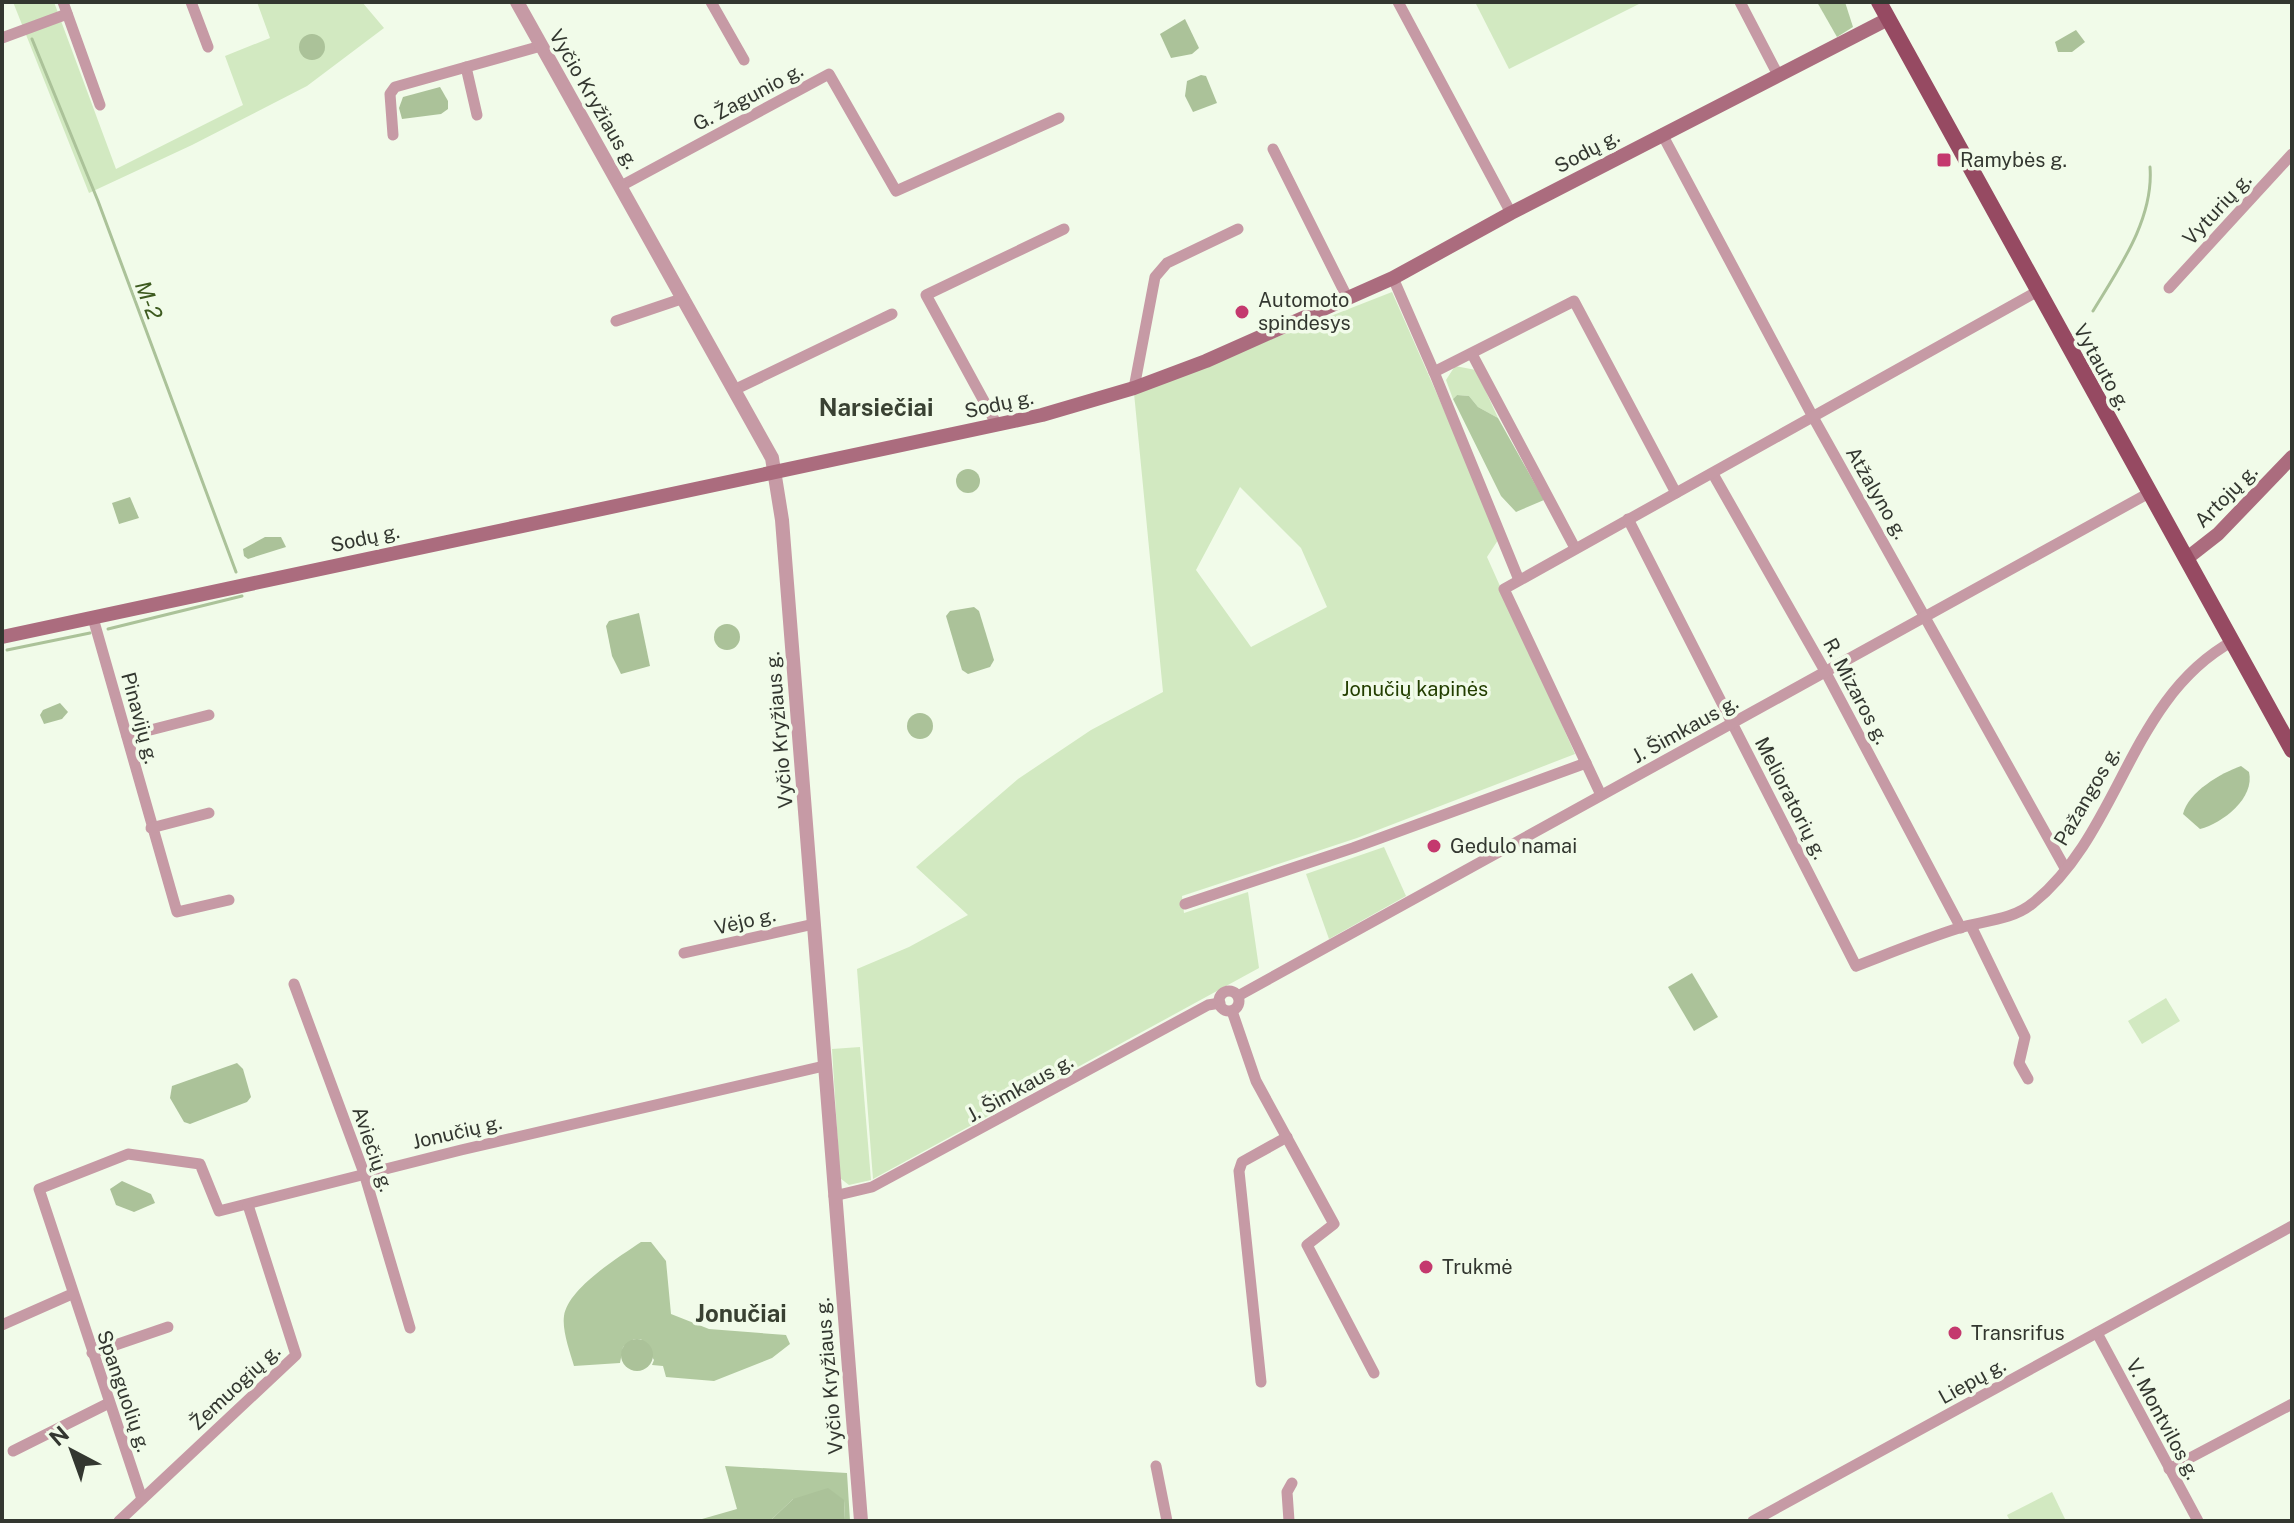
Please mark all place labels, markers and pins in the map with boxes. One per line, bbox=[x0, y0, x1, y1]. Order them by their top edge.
place label: Ramybės g. bbox=[1960, 148, 2067, 172]
marker: Ramybės g. bbox=[1935, 151, 1953, 169]
place label: Automoto spindesys bbox=[1258, 288, 1351, 335]
marker: Automoto spindesys bbox=[1233, 303, 1251, 321]
place label: Gedulo namai bbox=[1450, 834, 1577, 858]
marker: Gedulo namai bbox=[1425, 837, 1443, 855]
place label: Trukmė bbox=[1442, 1255, 1513, 1279]
marker: Trukmė bbox=[1417, 1258, 1435, 1276]
place label: Transrifus bbox=[1971, 1321, 2065, 1345]
marker: Transrifus bbox=[1946, 1324, 1964, 1342]

